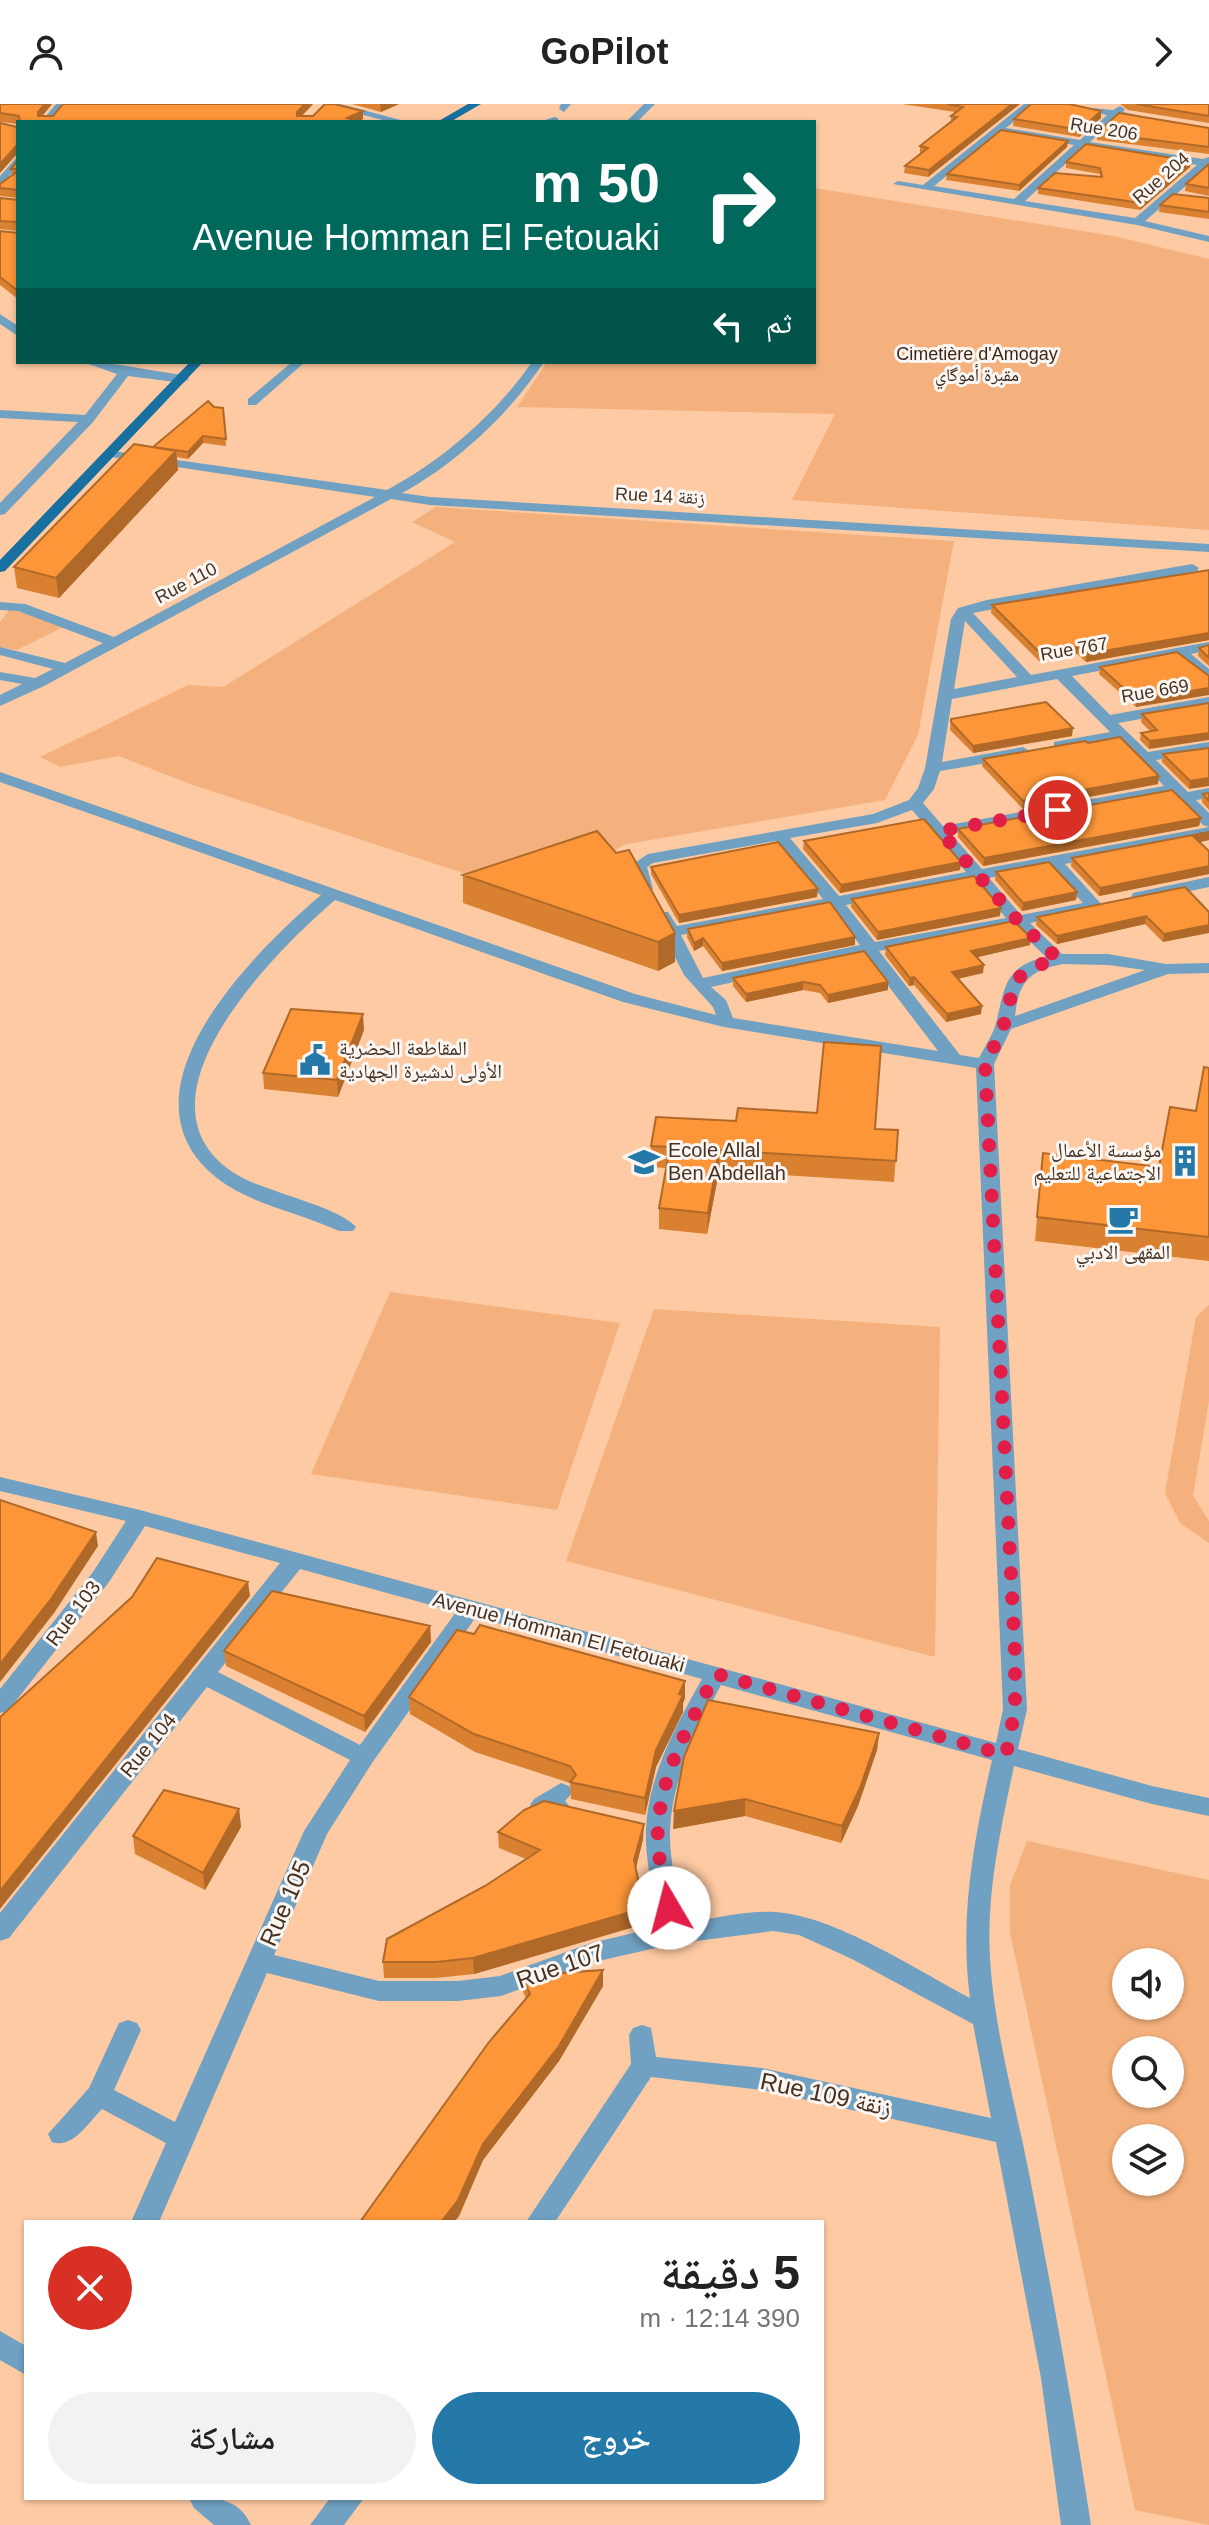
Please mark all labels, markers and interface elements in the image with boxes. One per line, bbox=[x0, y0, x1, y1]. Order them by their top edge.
icon: person bbox=[24, 30, 68, 74]
icon: forward bbox=[1141, 30, 1185, 74]
text: GoPilot bbox=[541, 31, 669, 72]
street label: Rue 206 bbox=[1069, 114, 1139, 144]
street label: Rue 204 bbox=[1129, 148, 1193, 208]
text: 50 m bbox=[532, 151, 660, 214]
icon: right bbox=[688, 152, 792, 256]
text: Avenue Homman El Fetouaki bbox=[192, 217, 660, 258]
icon: left bbox=[706, 304, 750, 348]
text: ثم bbox=[766, 306, 792, 339]
park label: Cimetière d'Amogay مقبرة أموگاي bbox=[896, 344, 1058, 390]
street label: Rue 14 زنقة bbox=[615, 484, 706, 508]
street label: Rue 110 bbox=[152, 559, 220, 607]
street label: Rue 767 bbox=[1039, 633, 1109, 665]
street label: Rue 669 bbox=[1120, 675, 1190, 707]
pin bbox=[1024, 776, 1092, 844]
icon: arrive bbox=[1036, 788, 1080, 832]
place label: المقاطعة الحضرية الأولى لدشيرة الجهادية bbox=[339, 1037, 502, 1083]
public building icon: المقاطعة الحضرية الأولى لدشيرة الجهادية bbox=[298, 1043, 332, 1077]
place label: Ecole Allal Ben Abdellah bbox=[668, 1139, 786, 1184]
place label: مؤسسة الأعمال الاجتماعية للتعليم bbox=[1033, 1139, 1161, 1187]
building icon: مؤسسة الأعمال الاجتماعية للتعليم bbox=[1168, 1144, 1202, 1178]
school or university icon: Ecole Allal Ben Abdellah bbox=[627, 1145, 661, 1179]
cafe icon: المقهى الادبي bbox=[1106, 1202, 1140, 1236]
place label: المقهى الادبي bbox=[1076, 1241, 1170, 1268]
street label: Rue 103 bbox=[41, 1576, 105, 1650]
street label: Avenue Homman El Fetouaki bbox=[431, 1588, 687, 1676]
street label: Rue 104 bbox=[116, 1709, 180, 1781]
street label: Rue 105 bbox=[254, 1856, 316, 1950]
position arrow bbox=[627, 1866, 711, 1950]
street label: Rue 107 bbox=[513, 1938, 607, 1994]
map controls bbox=[1112, 1948, 1184, 2196]
button: sound bbox=[1112, 1948, 1184, 2020]
button: search bbox=[1112, 2036, 1184, 2108]
street label: Rue 109 زنقة bbox=[758, 2067, 894, 2121]
button: layers bbox=[1112, 2124, 1184, 2196]
button: close bbox=[48, 2246, 132, 2330]
text: 5 دقيقة bbox=[660, 2246, 800, 2299]
text: 390 m · 12:14 bbox=[640, 2303, 800, 2333]
button: مشاركة bbox=[48, 2392, 416, 2484]
button: خروج bbox=[432, 2392, 800, 2484]

